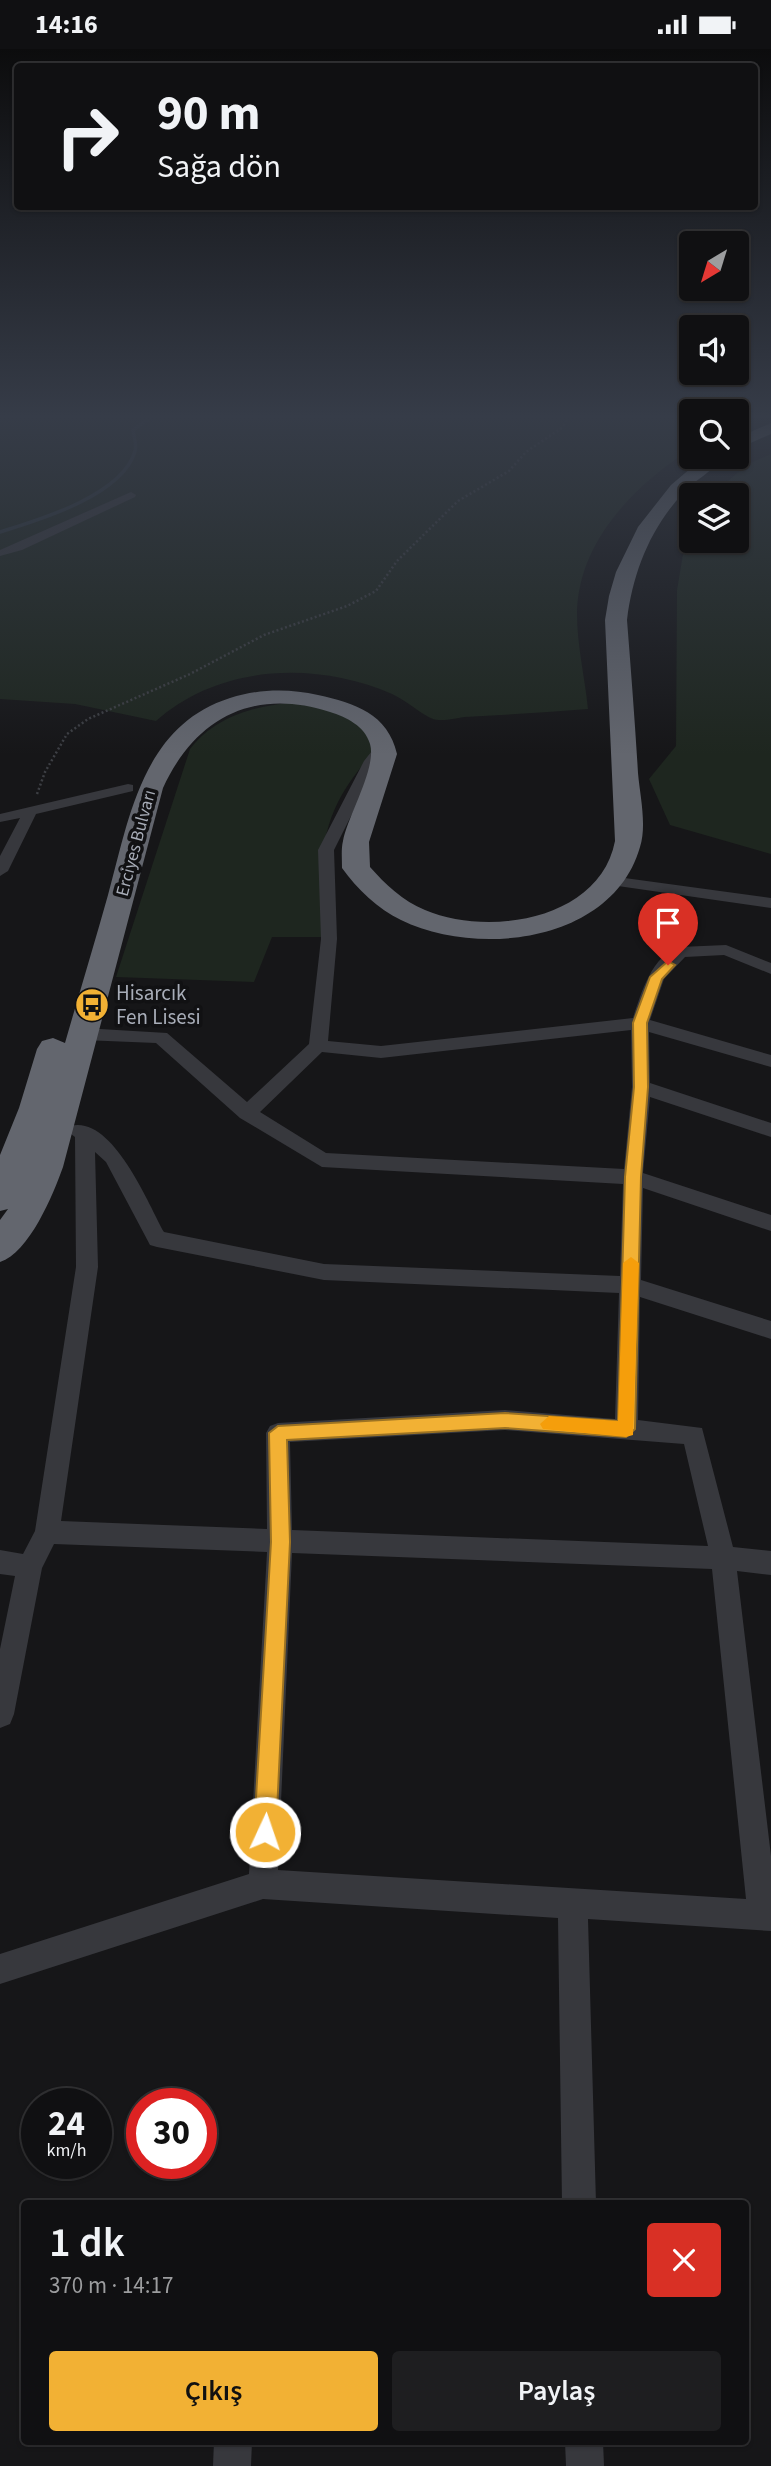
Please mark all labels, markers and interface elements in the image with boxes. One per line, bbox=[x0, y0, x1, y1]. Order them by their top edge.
text: 14:16 bbox=[35, 6, 98, 43]
text: 90 m bbox=[157, 79, 261, 149]
icon: right bbox=[42, 91, 133, 182]
text: Sağa dön bbox=[157, 144, 281, 190]
north arrow bbox=[679, 231, 749, 301]
map controls bbox=[679, 231, 749, 553]
button: sound bbox=[679, 315, 749, 385]
button: search bbox=[679, 399, 749, 469]
button: layers bbox=[679, 483, 749, 553]
street label: Erciyes Bulvarı bbox=[110, 787, 162, 899]
pin bbox=[638, 893, 698, 965]
icon: arrive bbox=[649, 904, 687, 942]
place label: Hisarcık Fen Lisesi bbox=[116, 978, 201, 1032]
bus stop icon: Hisarcık Fen Lisesi bbox=[73, 986, 111, 1024]
position arrow bbox=[228, 1795, 302, 1869]
speed limit sign: 30 bbox=[126, 2088, 217, 2179]
text: 24 bbox=[48, 2099, 85, 2149]
text: km/h bbox=[47, 2138, 86, 2163]
text: 1 dk bbox=[49, 2213, 125, 2273]
button: close bbox=[647, 2223, 721, 2297]
text: 370 m · 14:17 bbox=[49, 2269, 173, 2302]
button: Çıkış bbox=[49, 2351, 378, 2431]
button: Paylaş bbox=[392, 2351, 721, 2431]

